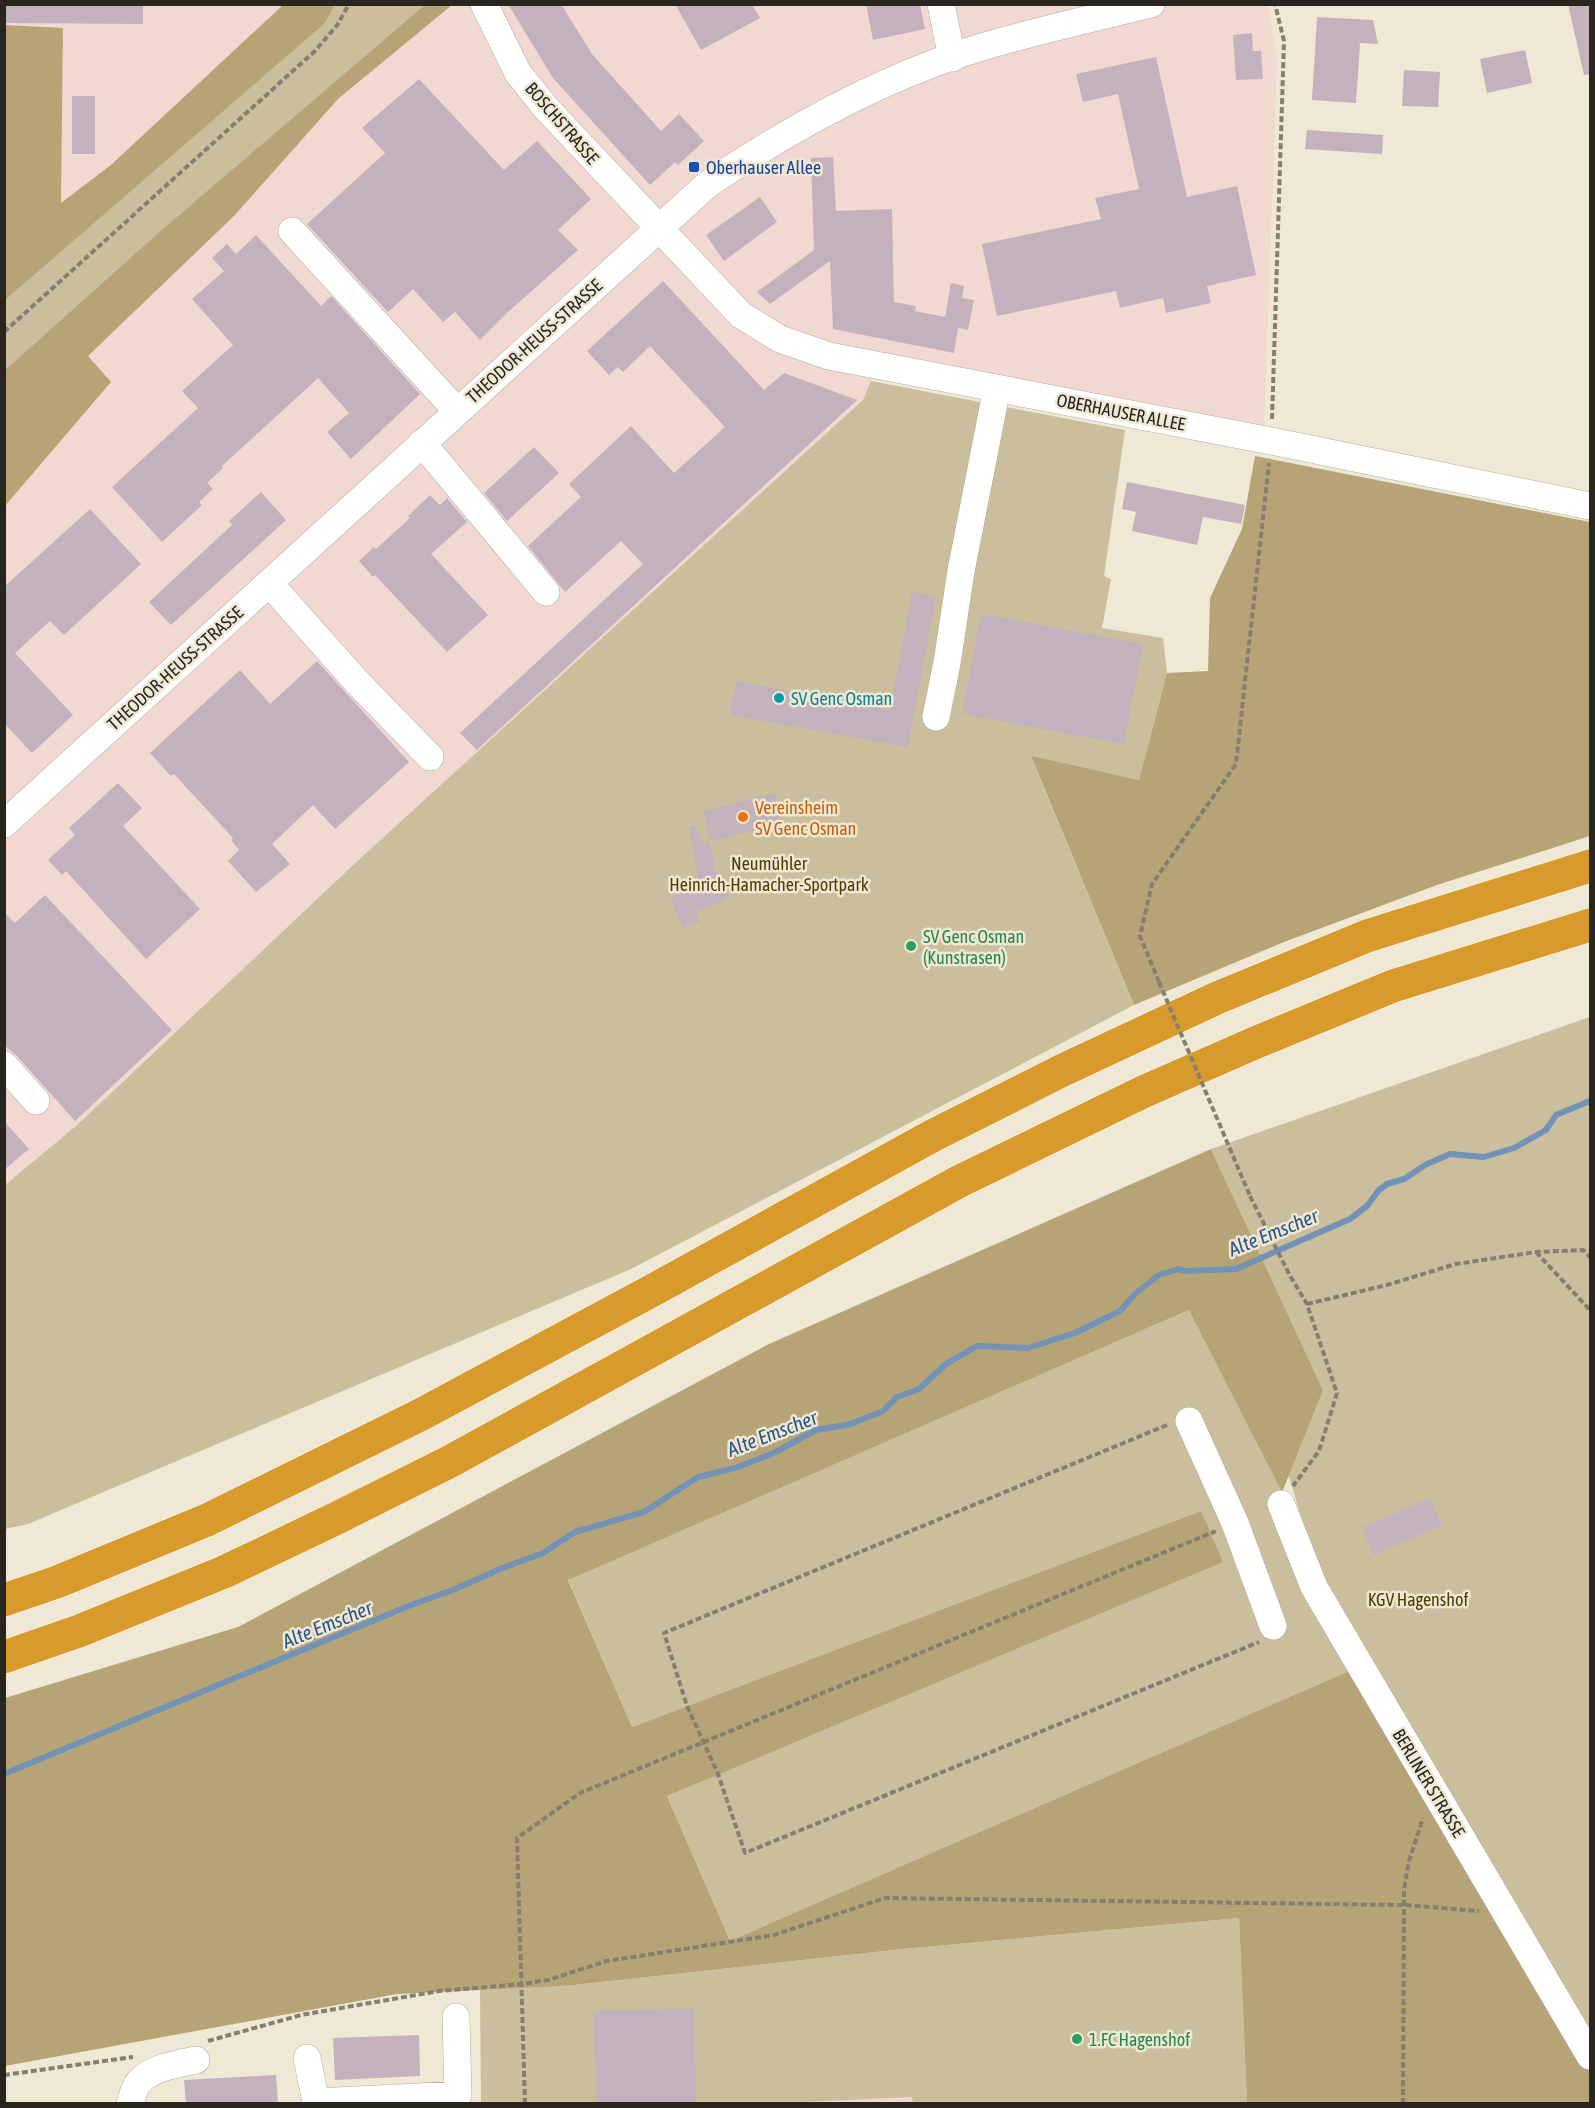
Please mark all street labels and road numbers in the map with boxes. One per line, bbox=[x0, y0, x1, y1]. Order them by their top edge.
street label: BOSCHSTRASSE bbox=[521, 78, 603, 168]
street label: THEODOR-HEUSS-STRASSE bbox=[462, 274, 606, 407]
street label: OBERHAUSER ALLEE bbox=[1055, 389, 1187, 435]
street label: THEODOR-HEUSS-STRASSE bbox=[103, 601, 247, 734]
street label: BERLINER STRASSE bbox=[1388, 1725, 1470, 1841]

